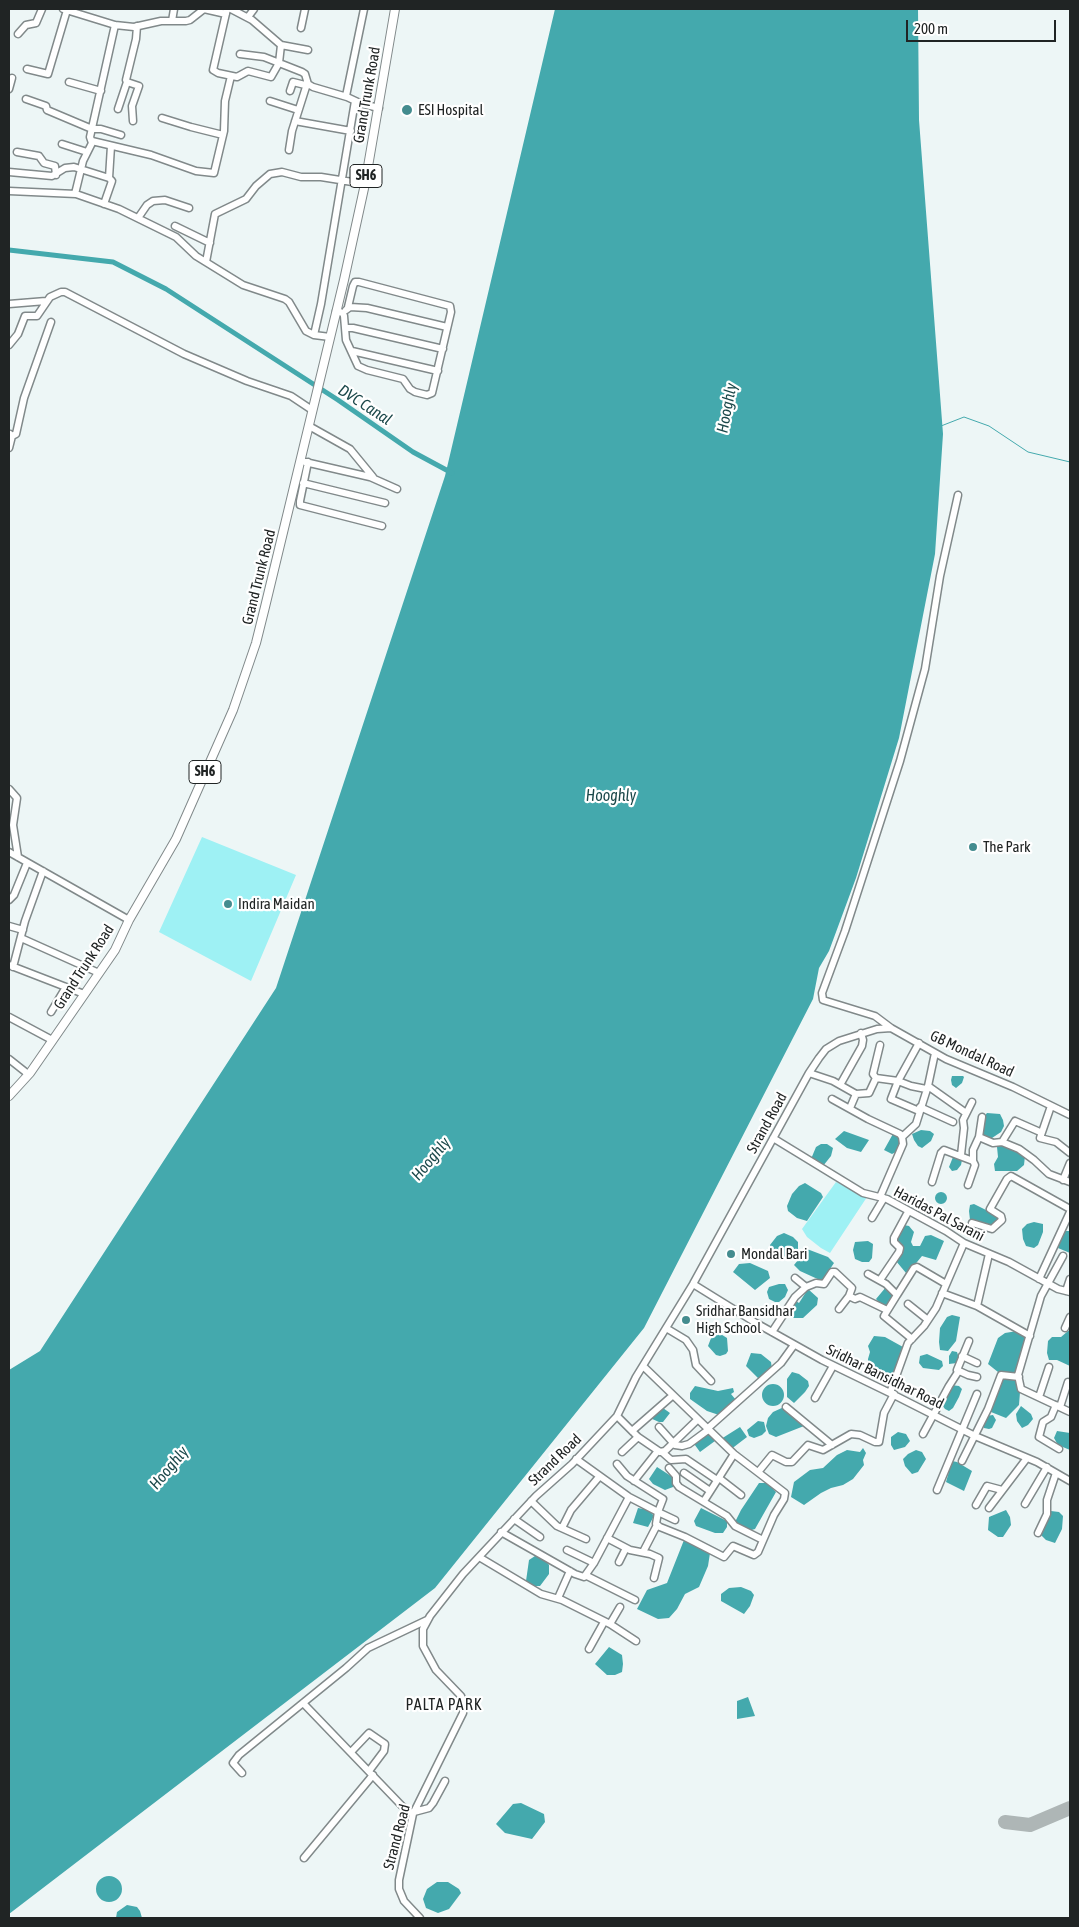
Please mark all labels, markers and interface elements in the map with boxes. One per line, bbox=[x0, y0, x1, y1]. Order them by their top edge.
scale bar bbox=[909, 10, 1059, 42]
text: 200 m bbox=[914, 20, 948, 37]
street label: Grand Trunk Road bbox=[350, 45, 384, 145]
place label: ESI Hospital bbox=[418, 101, 483, 119]
marker: ESI Hospital bbox=[400, 103, 414, 117]
road number: SH6 bbox=[350, 165, 382, 188]
water label: DVC Canal bbox=[335, 381, 395, 429]
water label: Hooghly bbox=[713, 381, 741, 435]
street label: Grand Trunk Road bbox=[238, 528, 280, 626]
road number: SH6 bbox=[189, 760, 221, 784]
water label: Hooghly bbox=[586, 786, 636, 806]
place label: The Park bbox=[983, 838, 1030, 856]
marker: The Park bbox=[967, 841, 979, 853]
place label: Indira Maidan bbox=[238, 895, 315, 913]
marker: Indira Maidan bbox=[222, 898, 234, 910]
street label: Grand Trunk Road bbox=[50, 921, 118, 1013]
street label: GB Mondal Road bbox=[927, 1027, 1017, 1081]
street label: Strand Road bbox=[743, 1089, 791, 1157]
water label: Hooghly bbox=[407, 1134, 455, 1184]
street label: Haridas Pal Sarani bbox=[891, 1183, 987, 1245]
place label: Mondal Bari bbox=[741, 1245, 807, 1263]
marker: Mondal Bari bbox=[725, 1248, 737, 1260]
place label: Sridhar Bansidhar High School bbox=[696, 1302, 794, 1337]
marker: Sridhar Bansidhar High School bbox=[680, 1314, 692, 1326]
street label: Sridhar Bansidhar Road bbox=[823, 1341, 947, 1413]
street label: Strand Road bbox=[525, 1430, 585, 1490]
water label: Hooghly bbox=[145, 1443, 193, 1493]
district label: PALTA PARK bbox=[404, 1695, 484, 1715]
street label: Strand Road bbox=[380, 1802, 414, 1872]

